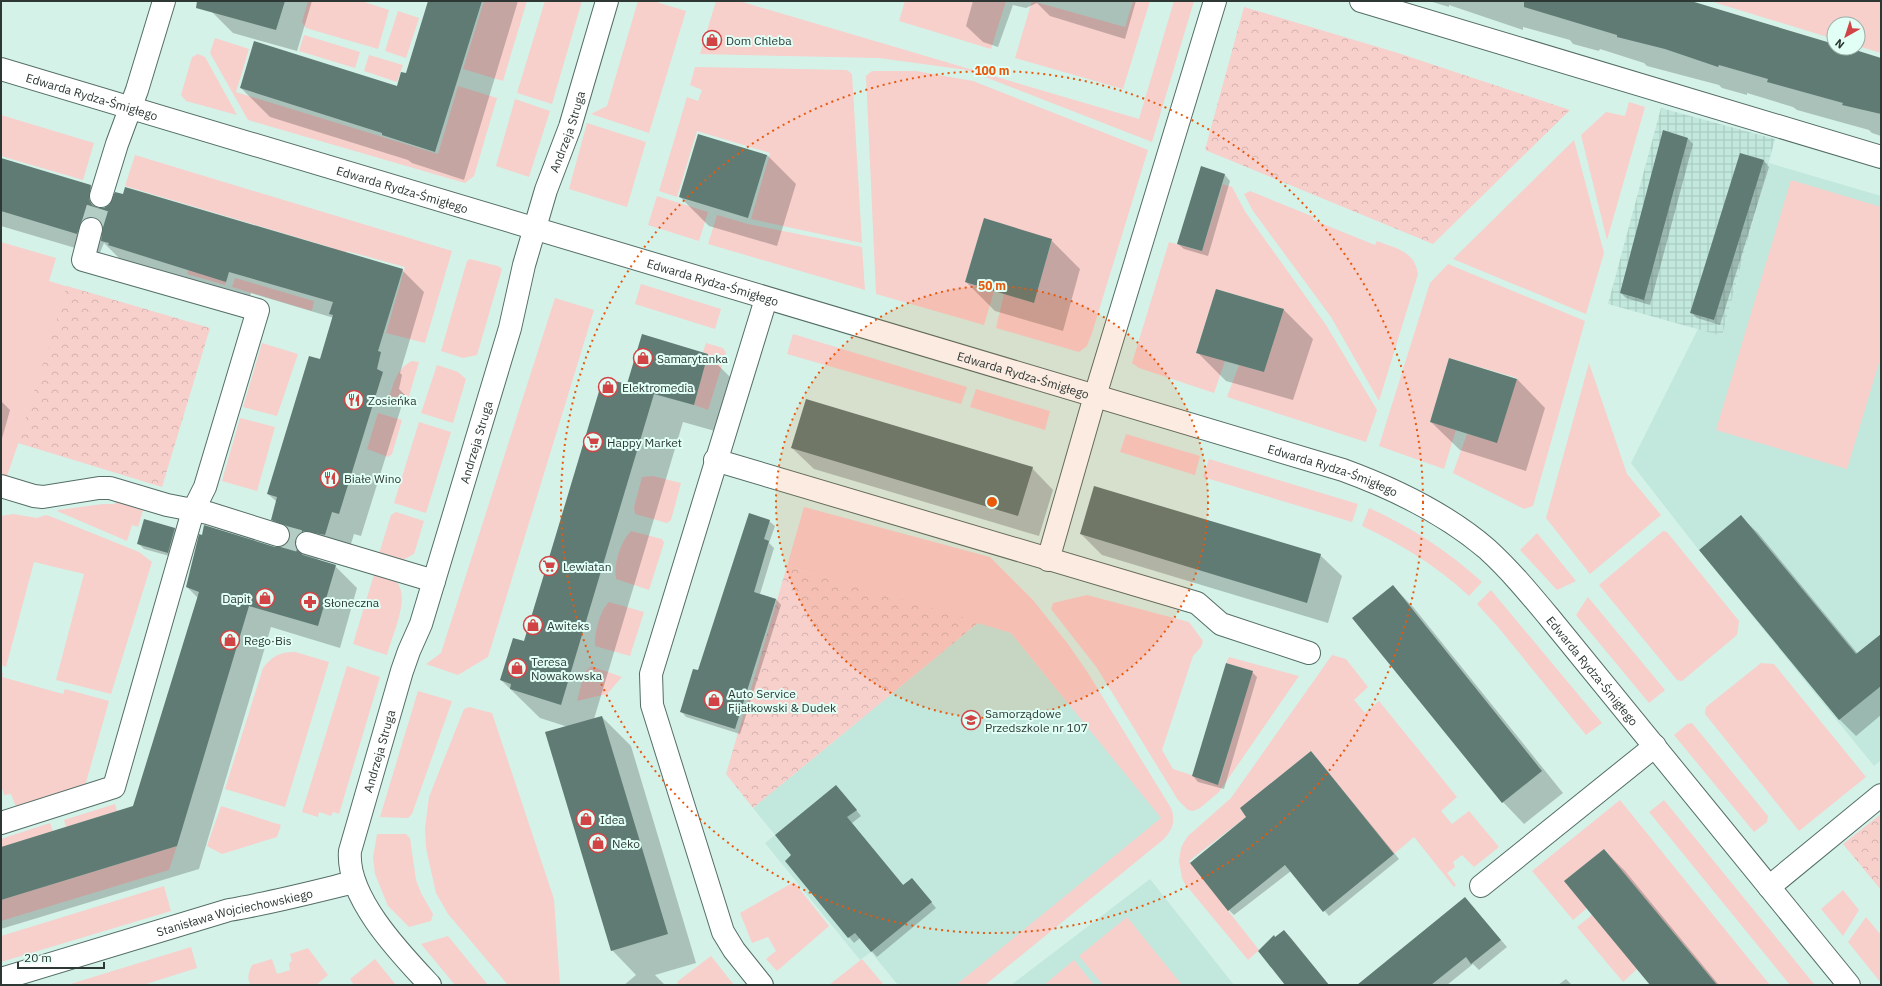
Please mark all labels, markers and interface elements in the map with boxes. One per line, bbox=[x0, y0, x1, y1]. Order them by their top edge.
north arrow bbox=[1826, 16, 1866, 56]
shop icon: Dom Chleba bbox=[701, 29, 723, 51]
place label: Dom Chleba bbox=[726, 33, 792, 48]
text: N bbox=[1832, 36, 1847, 52]
text: 100 m bbox=[974, 63, 1010, 78]
street label: Edwarda Rydza-Śmigłego bbox=[24, 69, 160, 123]
street label: Andrzeja Struga bbox=[546, 88, 588, 175]
street label: Edwarda Rydza-Śmigłego bbox=[335, 162, 470, 216]
street label: Edwarda Rydza-Śmigłego bbox=[645, 255, 781, 309]
text: 50 m bbox=[978, 278, 1006, 293]
shop icon: Samarytanka bbox=[632, 347, 654, 369]
street label: Edwarda Rydza-Śmigłego bbox=[956, 348, 1091, 401]
place label: Samarytanka bbox=[657, 351, 728, 366]
shop icon: Elektromedia bbox=[597, 376, 619, 398]
place label: Elektromedia bbox=[622, 380, 694, 395]
restaurant icon: Zosieńka bbox=[343, 389, 365, 411]
place label: Zosieńka bbox=[368, 393, 417, 408]
street label: Andrzeja Struga bbox=[456, 399, 495, 485]
supermarket icon: Happy Market bbox=[582, 431, 604, 453]
place label: Happy Market bbox=[607, 435, 682, 450]
street label: Edwarda Rydza-Śmigłego bbox=[1266, 440, 1401, 499]
restaurant icon: Białe Wino bbox=[319, 467, 341, 489]
place label: Białe Wino bbox=[344, 471, 402, 486]
centre of rings bbox=[985, 495, 999, 509]
supermarket icon: Lewiatan bbox=[538, 555, 560, 577]
place label: Lewiatan bbox=[563, 559, 611, 574]
shop icon: Dapit bbox=[254, 587, 276, 609]
place label: Dapit bbox=[222, 591, 251, 606]
pharmacy icon: Słoneczna bbox=[299, 591, 321, 613]
place label: Słoneczna bbox=[324, 595, 380, 610]
street label: Edwarda Rydza-Śmigłego bbox=[1544, 613, 1642, 729]
shop icon: Awiteks bbox=[522, 614, 544, 636]
place label: Awiteks bbox=[547, 618, 590, 633]
shop icon: Rego·Bis bbox=[219, 629, 241, 651]
place label: Rego·Bis bbox=[244, 633, 292, 648]
place label: Teresa Nowakowska bbox=[531, 654, 603, 683]
shop icon: Teresa Nowakowska bbox=[506, 657, 528, 679]
place label: Auto Service Fijałkowski & Dudek bbox=[728, 686, 837, 715]
shop icon: Auto Service Fijałkowski & Dudek bbox=[703, 689, 725, 711]
place label: Samorządowe Przedszkole nr 107 bbox=[985, 706, 1088, 735]
street label: Andrzeja Struga bbox=[360, 707, 398, 794]
school or university icon: Samorządowe Przedszkole nr 107 bbox=[960, 709, 982, 731]
shop icon: Idea bbox=[575, 808, 597, 830]
place label: Idea bbox=[600, 812, 625, 827]
shop icon: Neko bbox=[587, 832, 609, 854]
place label: Neko bbox=[612, 836, 640, 851]
street label: Stanisława Wojciechowskiego bbox=[154, 885, 314, 939]
scale bar bbox=[18, 944, 104, 970]
text: 20 m bbox=[24, 950, 52, 965]

